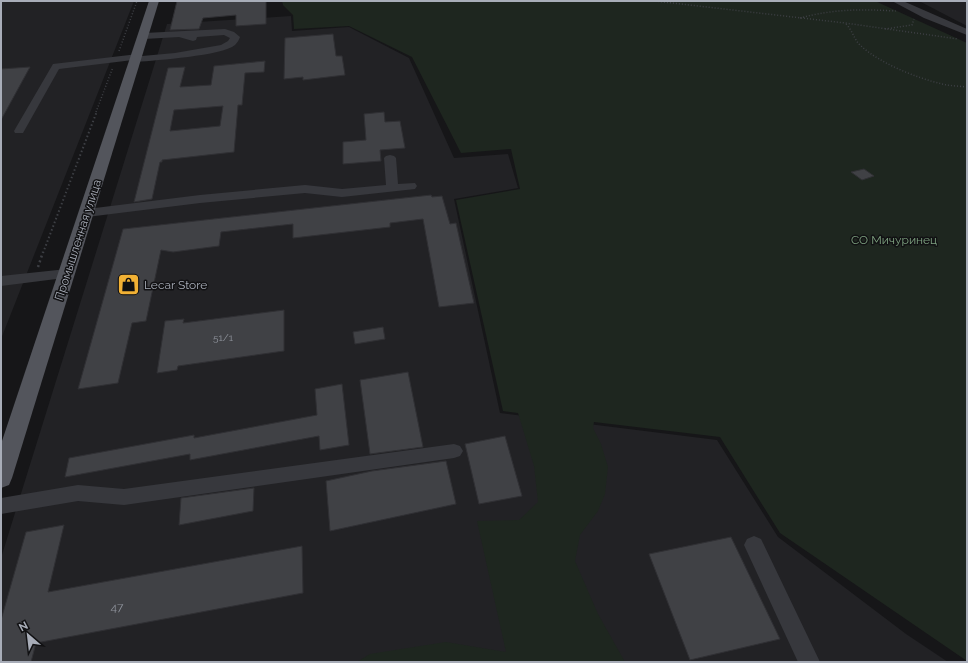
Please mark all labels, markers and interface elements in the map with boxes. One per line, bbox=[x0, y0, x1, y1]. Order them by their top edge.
street label: Промышленная улица bbox=[52, 178, 104, 302]
park label: СО Мичуринец bbox=[851, 233, 937, 247]
shop icon: Lecar Store bbox=[116, 272, 142, 298]
place label: Lecar Store bbox=[144, 278, 207, 292]
house number: 51/1 bbox=[213, 332, 234, 343]
house number: 47 bbox=[111, 600, 124, 614]
north arrow bbox=[8, 615, 48, 655]
text: N bbox=[17, 619, 30, 634]

